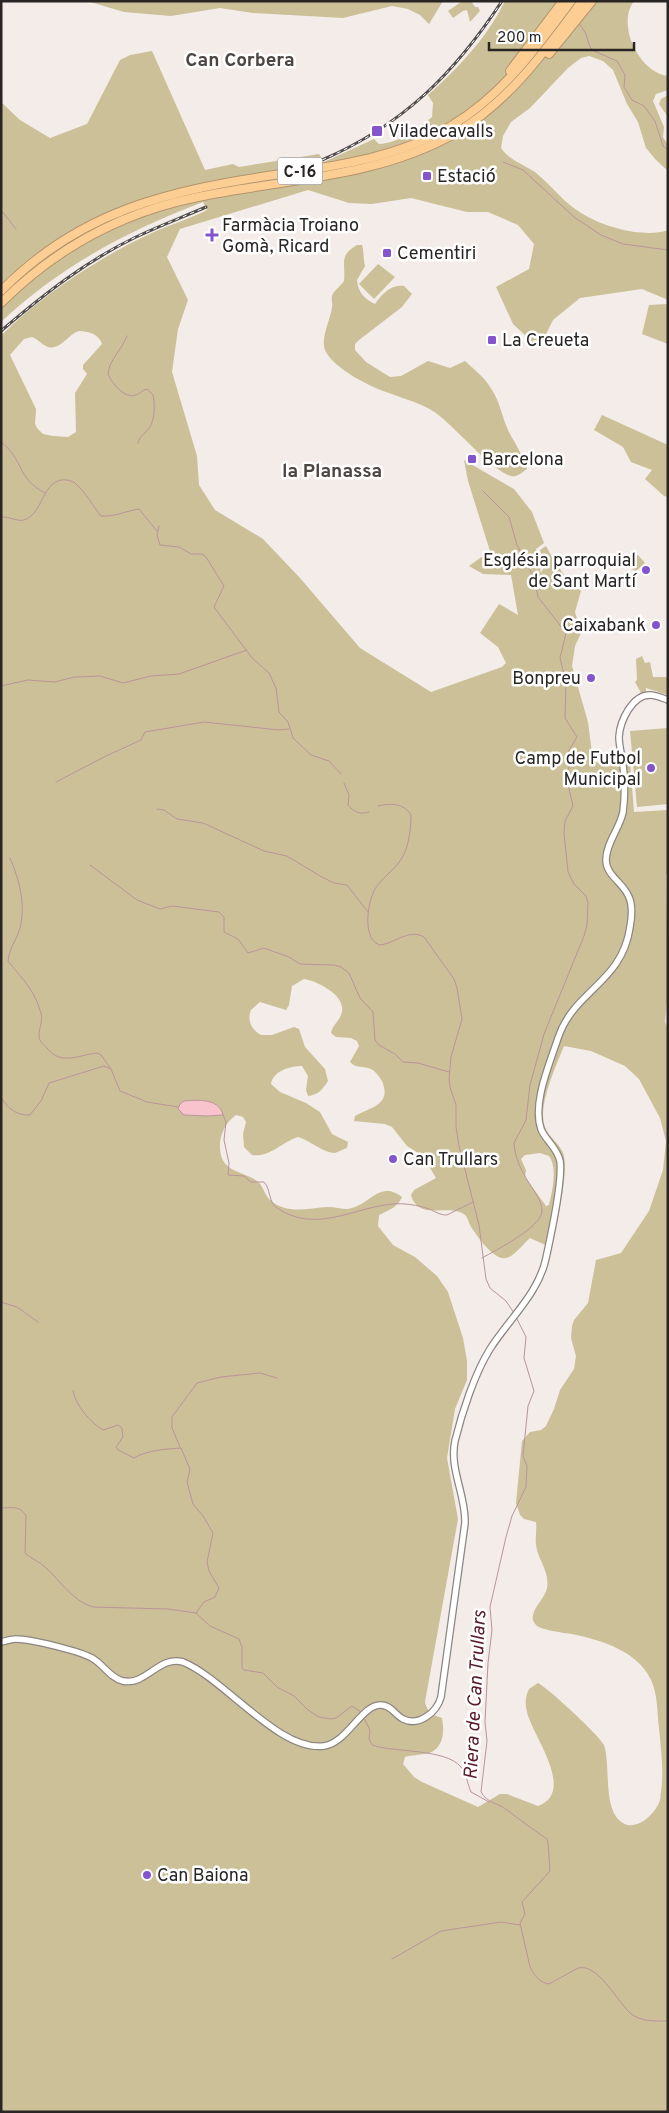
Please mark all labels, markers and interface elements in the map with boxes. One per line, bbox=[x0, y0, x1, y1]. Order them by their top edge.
scale bar bbox=[489, 20, 634, 52]
text: 200 m bbox=[497, 29, 542, 48]
district label: Can Corbera bbox=[185, 49, 295, 73]
place label: Viladecavalls bbox=[388, 121, 493, 144]
marker: Viladecavalls bbox=[370, 124, 384, 138]
road number: C-16 bbox=[278, 158, 322, 185]
place label: Estació bbox=[437, 166, 496, 189]
marker: Estació bbox=[421, 170, 433, 182]
place label: Farmàcia Troiano Gomà, Ricard bbox=[222, 215, 359, 259]
marker: Farmàcia Troiano Gomà, Ricard bbox=[206, 229, 218, 241]
place label: Cementiri bbox=[397, 243, 476, 266]
marker: Cementiri bbox=[381, 247, 393, 259]
place label: La Creueta bbox=[502, 330, 589, 353]
marker: La Creueta bbox=[486, 334, 498, 346]
place label: Barcelona bbox=[482, 449, 563, 472]
marker: Barcelona bbox=[466, 453, 478, 465]
district label: la Planassa bbox=[282, 460, 382, 484]
place label: Església parroquial de Sant Martí bbox=[483, 550, 637, 594]
marker: Església parroquial de Sant Martí bbox=[640, 564, 652, 576]
place label: Caixabank bbox=[562, 615, 646, 638]
marker: Caixabank bbox=[650, 619, 662, 631]
place label: Bonpreu bbox=[512, 668, 581, 691]
marker: Bonpreu bbox=[585, 672, 597, 684]
place label: Camp de Futbol Municipal bbox=[515, 748, 641, 792]
marker: Camp de Futbol Municipal bbox=[645, 762, 657, 774]
place label: Can Trullars bbox=[403, 1149, 498, 1172]
marker: Can Trullars bbox=[387, 1153, 399, 1165]
water label: Riera de Can Trullars bbox=[460, 1609, 492, 1780]
place label: Can Baiona bbox=[157, 1865, 248, 1888]
marker: Can Baiona bbox=[141, 1869, 153, 1881]

